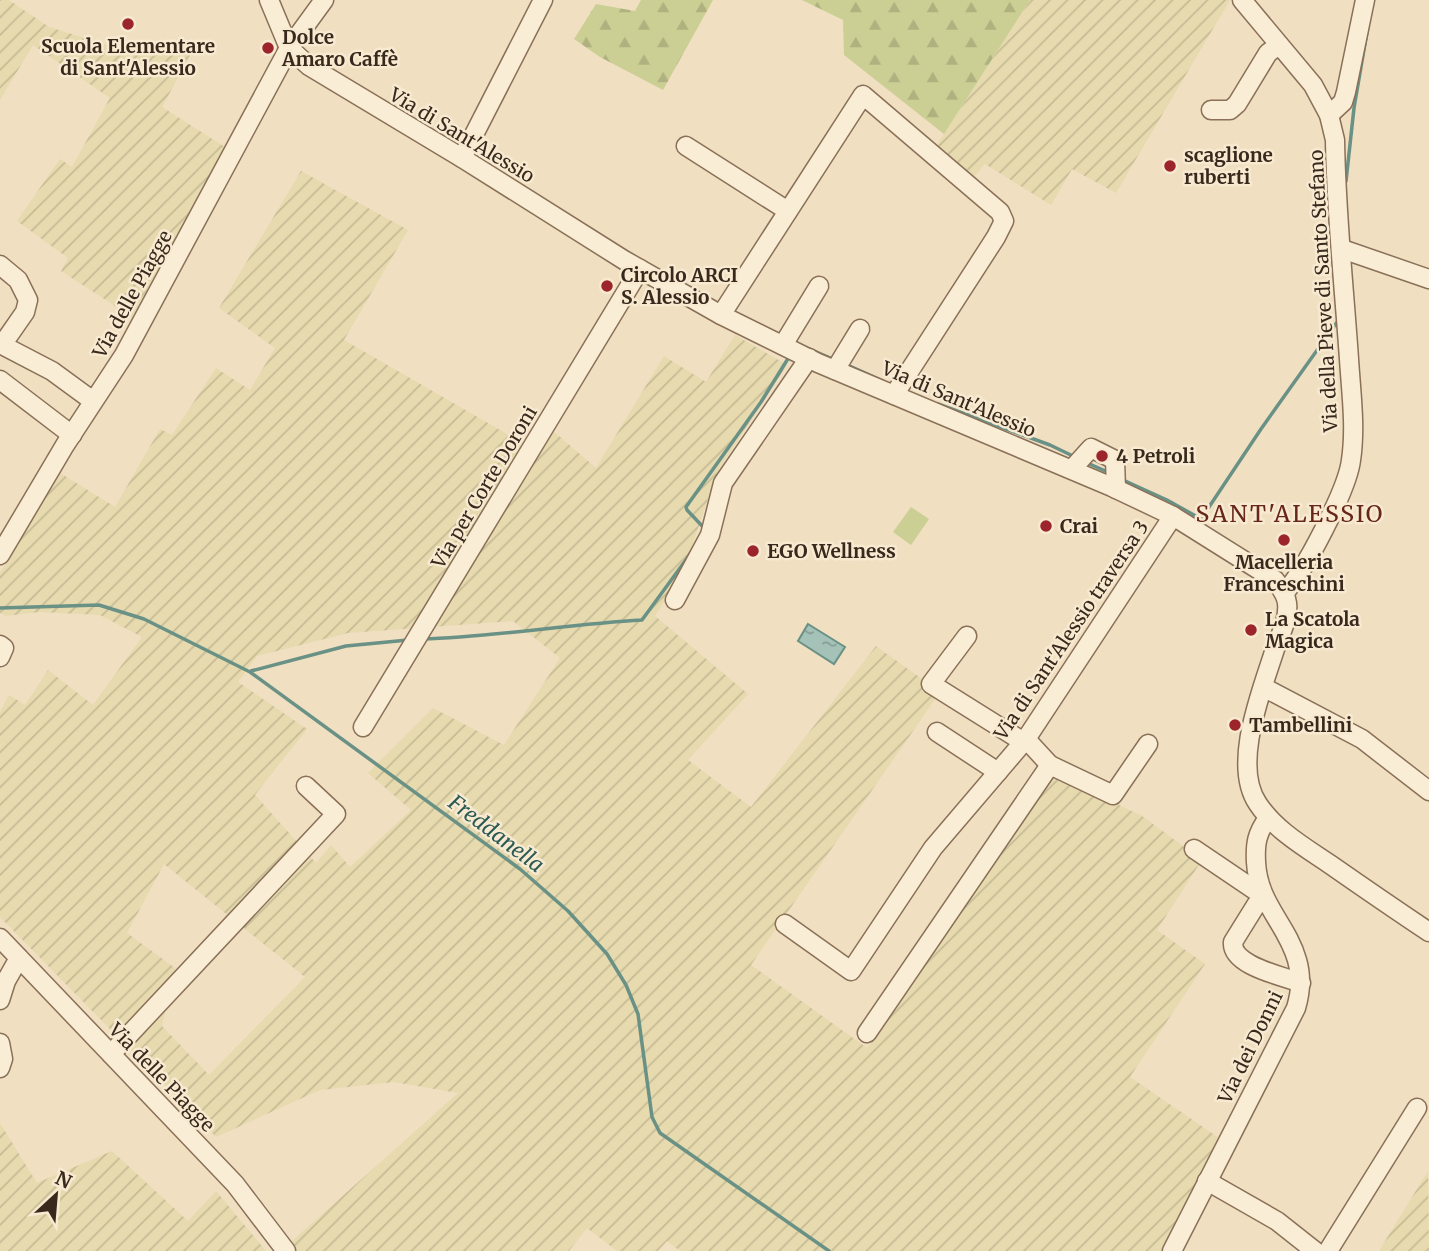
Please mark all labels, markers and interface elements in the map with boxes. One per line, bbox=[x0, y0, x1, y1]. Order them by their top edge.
marker: Scuola Elementare di Sant'Alessio bbox=[120, 16, 136, 32]
place label: Dolce Amaro Caffè bbox=[281, 25, 398, 71]
place label: Scuola Elementare di Sant'Alessio bbox=[41, 34, 215, 80]
marker: Dolce Amaro Caffè bbox=[260, 40, 276, 56]
street label: Via di Sant'Alessio bbox=[384, 82, 539, 188]
place label: scaglione ruberti bbox=[1184, 143, 1273, 189]
street label: Via della Pieve di Santo Stefano bbox=[1304, 149, 1342, 434]
marker: scaglione ruberti bbox=[1162, 158, 1178, 174]
street label: Via delle Piagge bbox=[87, 226, 177, 363]
place label: Circolo ARCI S. Alessio bbox=[621, 263, 738, 309]
marker: Circolo ARCI S. Alessio bbox=[599, 278, 615, 294]
street label: Via di Sant'Alessio bbox=[877, 355, 1040, 442]
street label: Via per Corte Doroni bbox=[426, 401, 542, 573]
place label: 4 Petroli bbox=[1116, 444, 1196, 468]
marker: 4 Petroli bbox=[1094, 448, 1110, 464]
district label: SANT'ALESSIO bbox=[1196, 499, 1384, 528]
place label: Crai bbox=[1060, 514, 1098, 538]
street label: Via di Sant'Alessio traversa 3 bbox=[988, 516, 1153, 745]
marker: Crai bbox=[1038, 518, 1054, 534]
marker: Macelleria Franceschini bbox=[1276, 532, 1292, 548]
place label: EGO Wellness bbox=[767, 539, 896, 563]
marker: EGO Wellness bbox=[745, 543, 761, 559]
place label: Macelleria Franceschini bbox=[1223, 550, 1345, 596]
place label: La Scatola Magica bbox=[1265, 607, 1360, 653]
marker: La Scatola Magica bbox=[1243, 622, 1259, 638]
place label: Tambellini bbox=[1249, 713, 1353, 737]
marker: Tambellini bbox=[1227, 717, 1243, 733]
water label: Freddanella bbox=[442, 788, 550, 878]
street label: Via dei Donni bbox=[1212, 987, 1288, 1108]
street label: Via delle Piagge bbox=[103, 1017, 220, 1137]
north arrow bbox=[21, 1160, 91, 1230]
text: N bbox=[51, 1166, 75, 1194]

